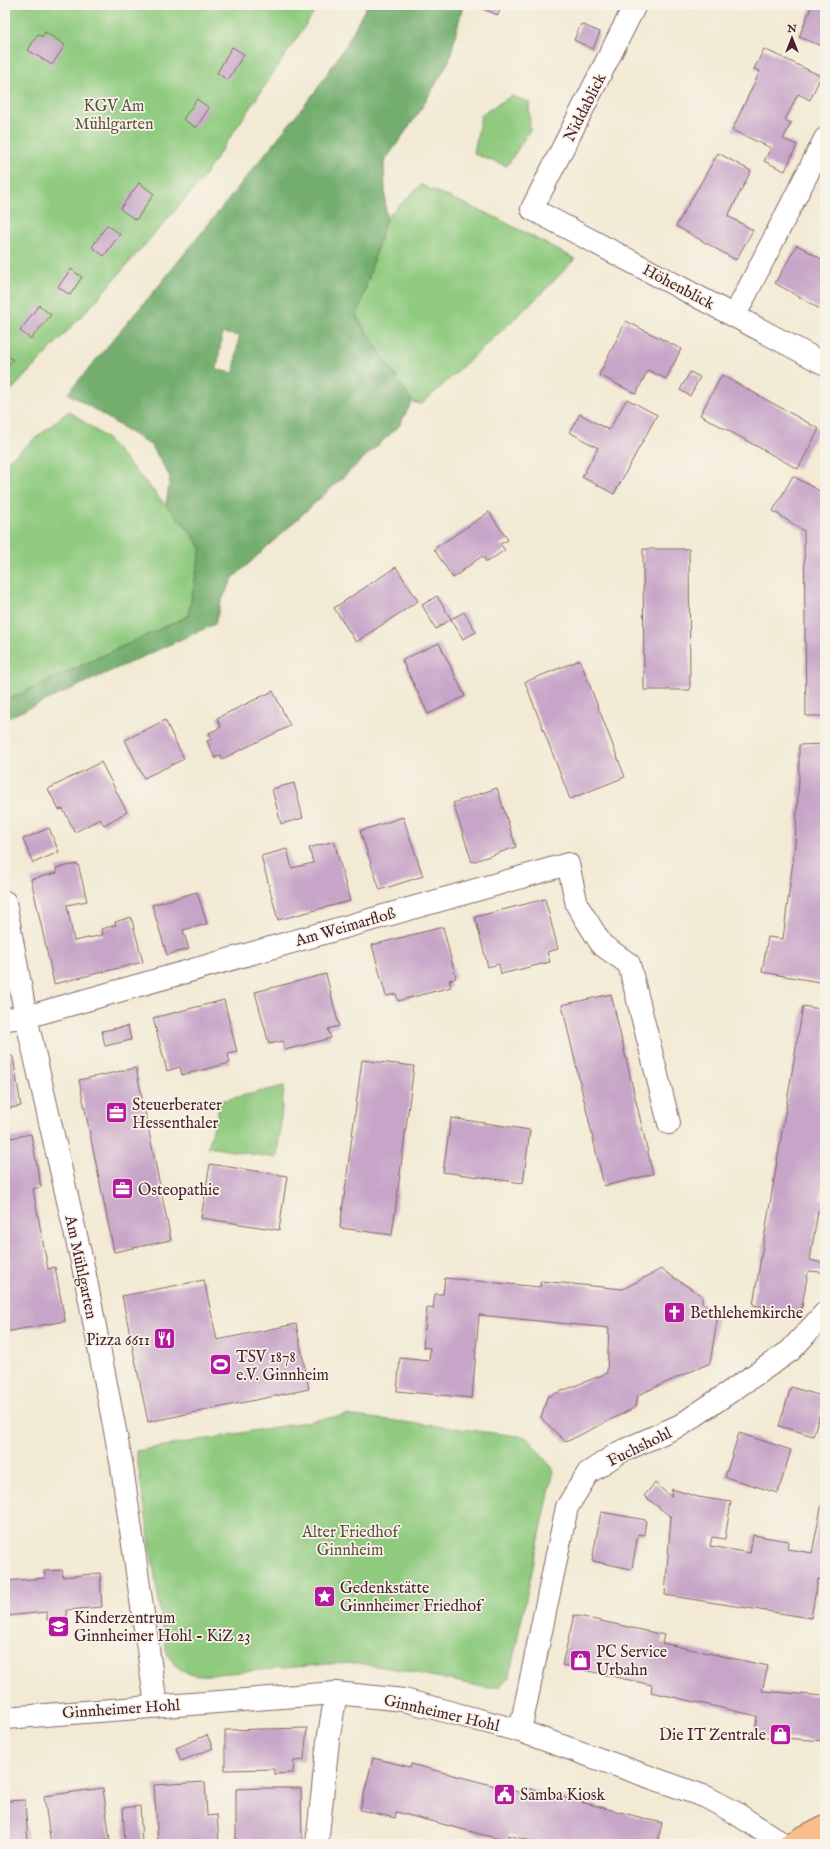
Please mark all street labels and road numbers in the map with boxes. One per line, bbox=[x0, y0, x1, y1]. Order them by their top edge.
street label: Niddablick bbox=[560, 70, 612, 146]
street label: Höhenblick bbox=[639, 260, 718, 315]
street label: Am Weimarfloß bbox=[292, 904, 398, 952]
street label: Am Mühlgarten bbox=[59, 1213, 101, 1322]
street label: Fuchshohl bbox=[604, 1423, 676, 1472]
street label: Ginnheimer Hohl bbox=[382, 1691, 502, 1737]
street label: Ginnheimer Hohl bbox=[62, 1696, 181, 1724]

